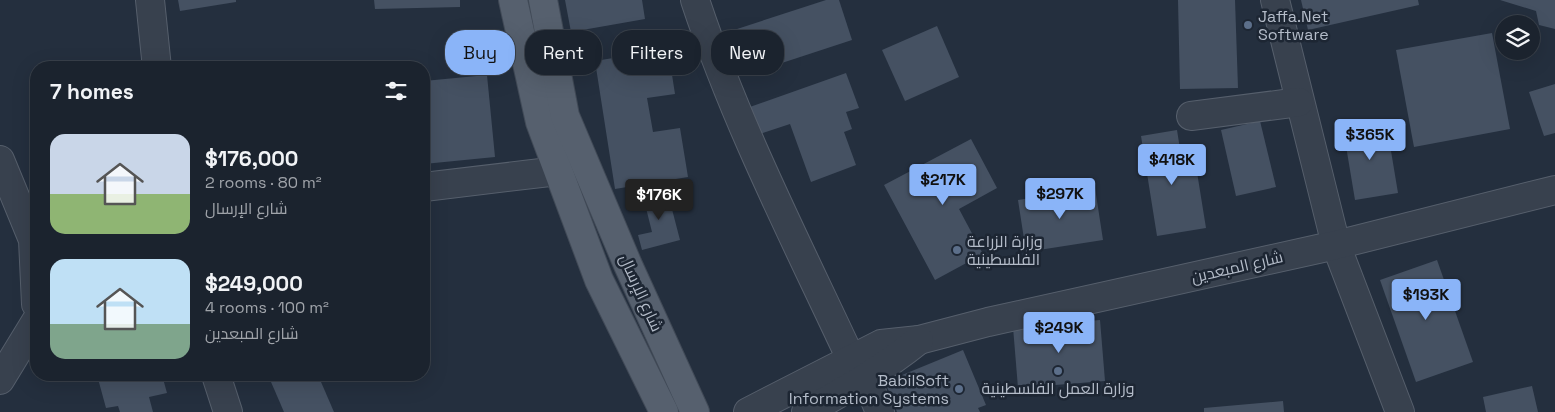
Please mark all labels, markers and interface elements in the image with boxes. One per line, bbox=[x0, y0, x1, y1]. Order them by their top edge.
place label: Jaffa.Net Software bbox=[1258, 6, 1329, 45]
map controls bbox=[1495, 15, 1540, 60]
button: layers bbox=[1495, 15, 1540, 60]
marker: Jaffa.Net Software bbox=[1242, 19, 1254, 31]
chip: Buy bbox=[445, 30, 515, 75]
chip: Rent bbox=[525, 30, 602, 75]
chip: Filters bbox=[612, 30, 701, 75]
chip: New bbox=[711, 30, 784, 75]
icon: filters bbox=[382, 77, 410, 105]
text: 7 homes bbox=[50, 78, 134, 105]
pin: $365K bbox=[1335, 119, 1405, 161]
text: $365K bbox=[1346, 124, 1394, 145]
pin: $418K bbox=[1137, 144, 1207, 186]
text: $176,000 bbox=[205, 145, 298, 172]
text: $418K bbox=[1149, 149, 1195, 170]
icon: home bbox=[90, 154, 150, 214]
pin: $217K bbox=[908, 164, 978, 206]
text: $217K bbox=[920, 169, 966, 190]
text: 2 rooms · 80 m² bbox=[205, 172, 322, 193]
pin: $176K bbox=[624, 178, 694, 221]
pin: $297K bbox=[1025, 178, 1095, 220]
text: $297K bbox=[1036, 183, 1084, 204]
text: $176K bbox=[636, 184, 682, 205]
text: شارع الإرسال bbox=[205, 198, 288, 219]
place label: وزارة الزراعة الفلسطينية bbox=[967, 231, 1043, 270]
marker: وزارة الزراعة الفلسطينية bbox=[951, 244, 963, 256]
street label: شارع المبعدين bbox=[1189, 246, 1285, 289]
street label: شارع الإرسال bbox=[614, 251, 667, 335]
text: $249,000 bbox=[205, 270, 303, 297]
pin: $193K bbox=[1391, 278, 1461, 321]
icon: home bbox=[90, 279, 150, 339]
text: $193K bbox=[1403, 284, 1449, 305]
text: 4 rooms · 100 m² bbox=[205, 297, 329, 318]
pin: $249K bbox=[1024, 312, 1094, 354]
text: $249K bbox=[1034, 317, 1084, 338]
text: شارع المبعدين bbox=[205, 323, 299, 344]
marker: وزارة العمل الفلسطينية bbox=[1052, 365, 1064, 377]
place label: BabilSoft Information Systems bbox=[789, 370, 949, 409]
place label: وزارة العمل الفلسطينية bbox=[982, 378, 1134, 399]
marker: BabilSoft Information Systems bbox=[953, 383, 965, 395]

